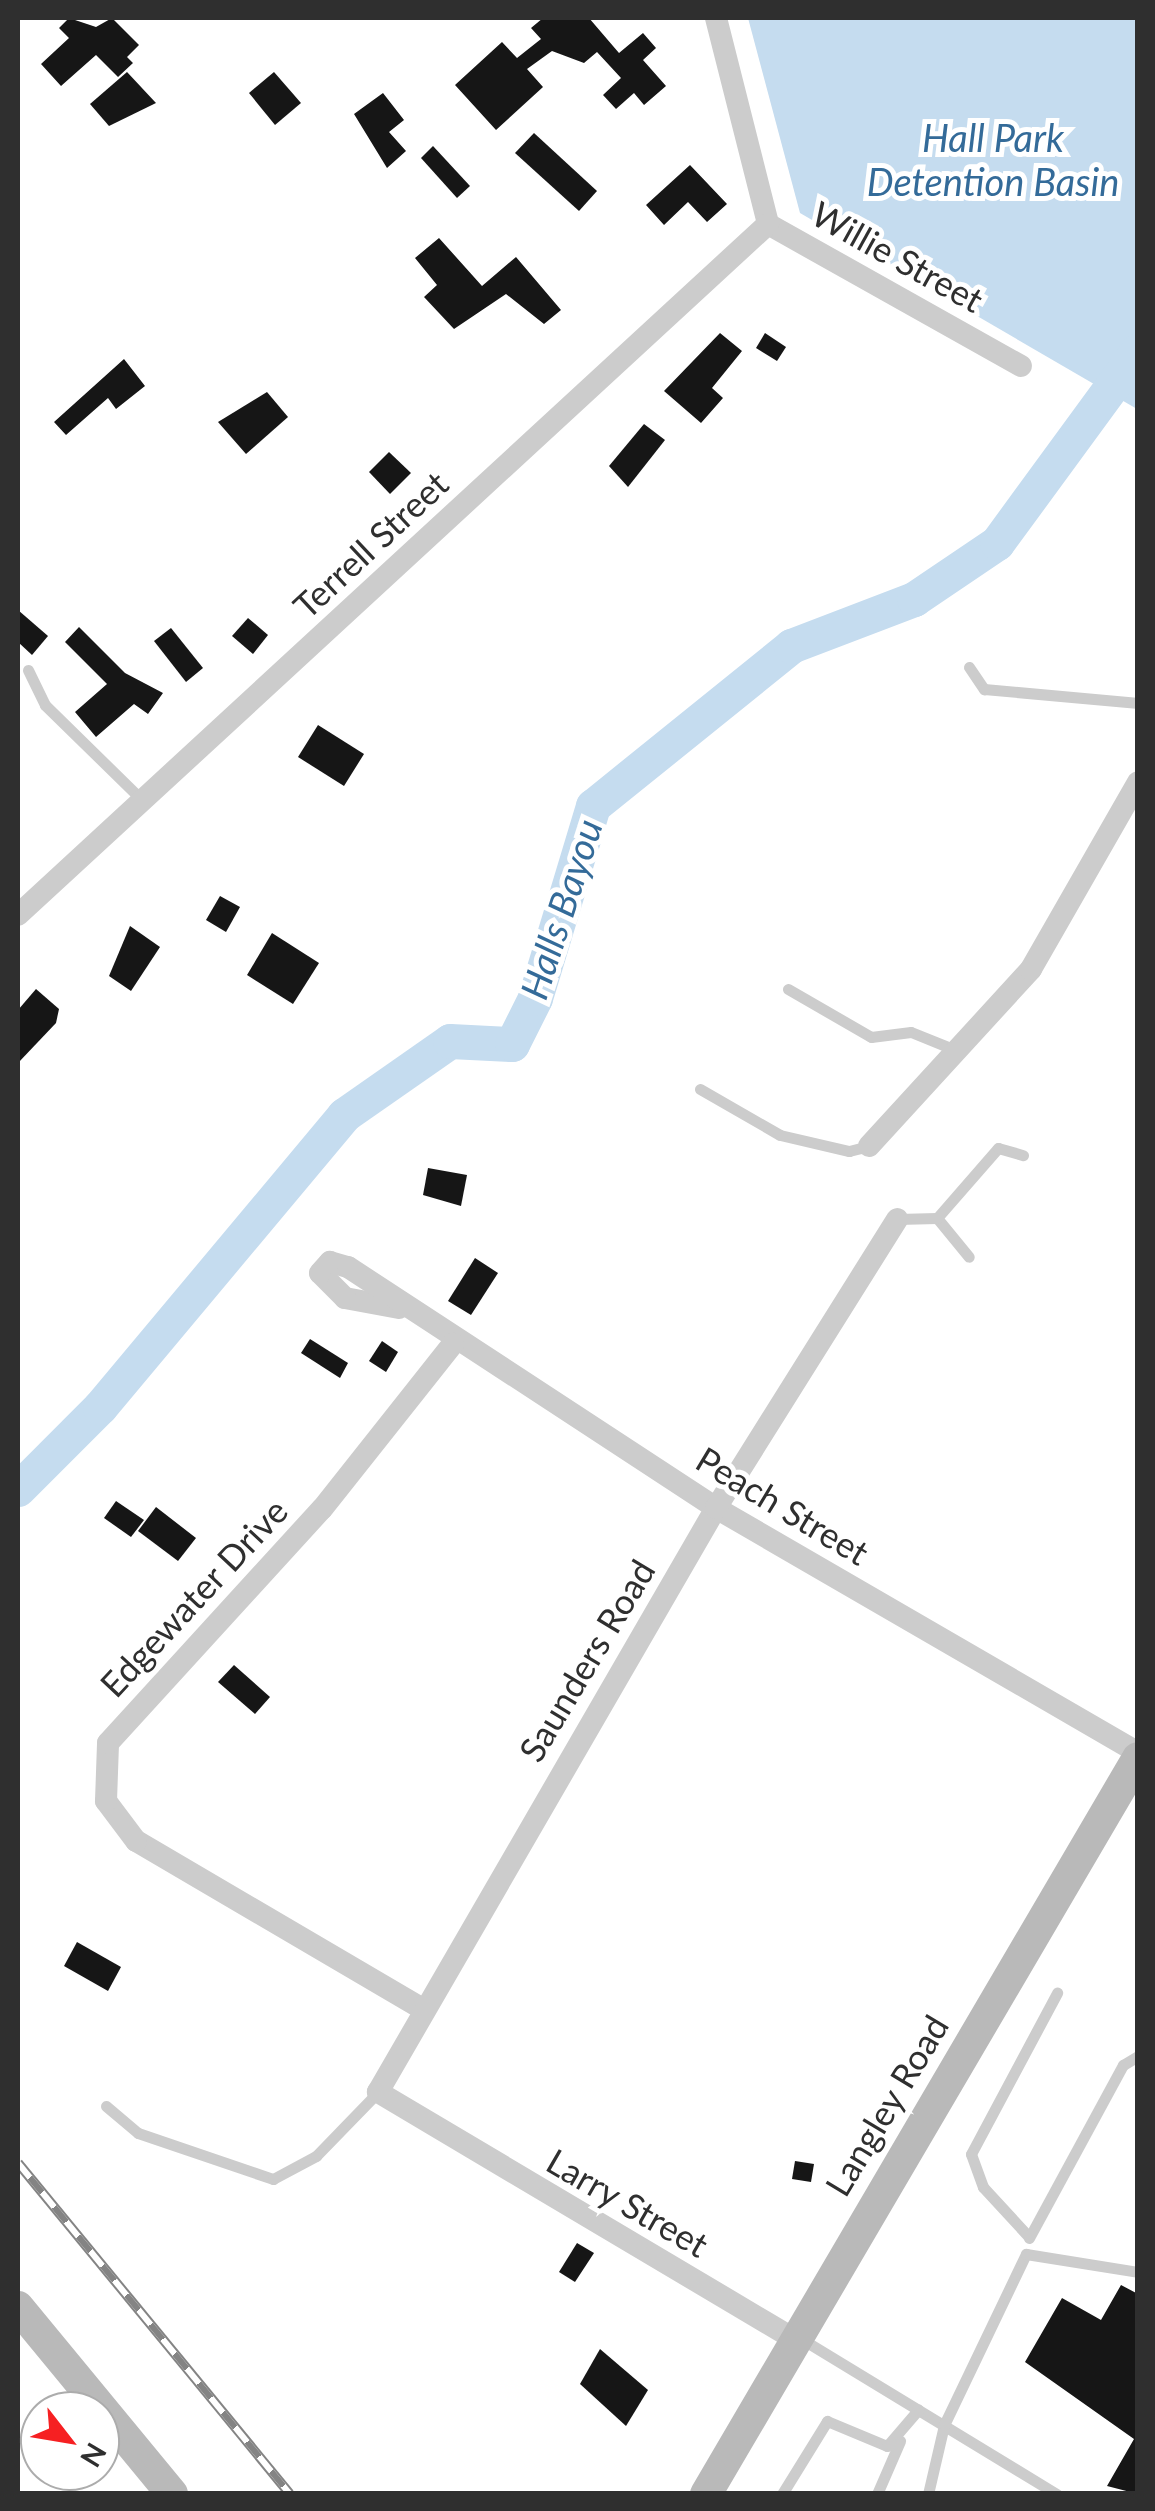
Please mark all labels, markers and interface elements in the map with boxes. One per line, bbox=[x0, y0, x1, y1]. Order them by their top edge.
water label: Hall Park Detention Basin bbox=[867, 115, 1119, 204]
street label: Willie Street bbox=[805, 192, 991, 320]
street label: Terrell Street bbox=[284, 462, 456, 626]
water label: Halls Bayou bbox=[510, 813, 612, 1005]
street label: Peach Street bbox=[689, 1437, 877, 1573]
street label: Edgewater Drive bbox=[90, 1489, 296, 1705]
street label: Saunders Road bbox=[509, 1552, 663, 1768]
street label: Langley Road bbox=[815, 2007, 957, 2203]
street label: Larry Street bbox=[540, 2139, 716, 2265]
north arrow bbox=[20, 2391, 120, 2491]
text: N bbox=[74, 2437, 114, 2473]

